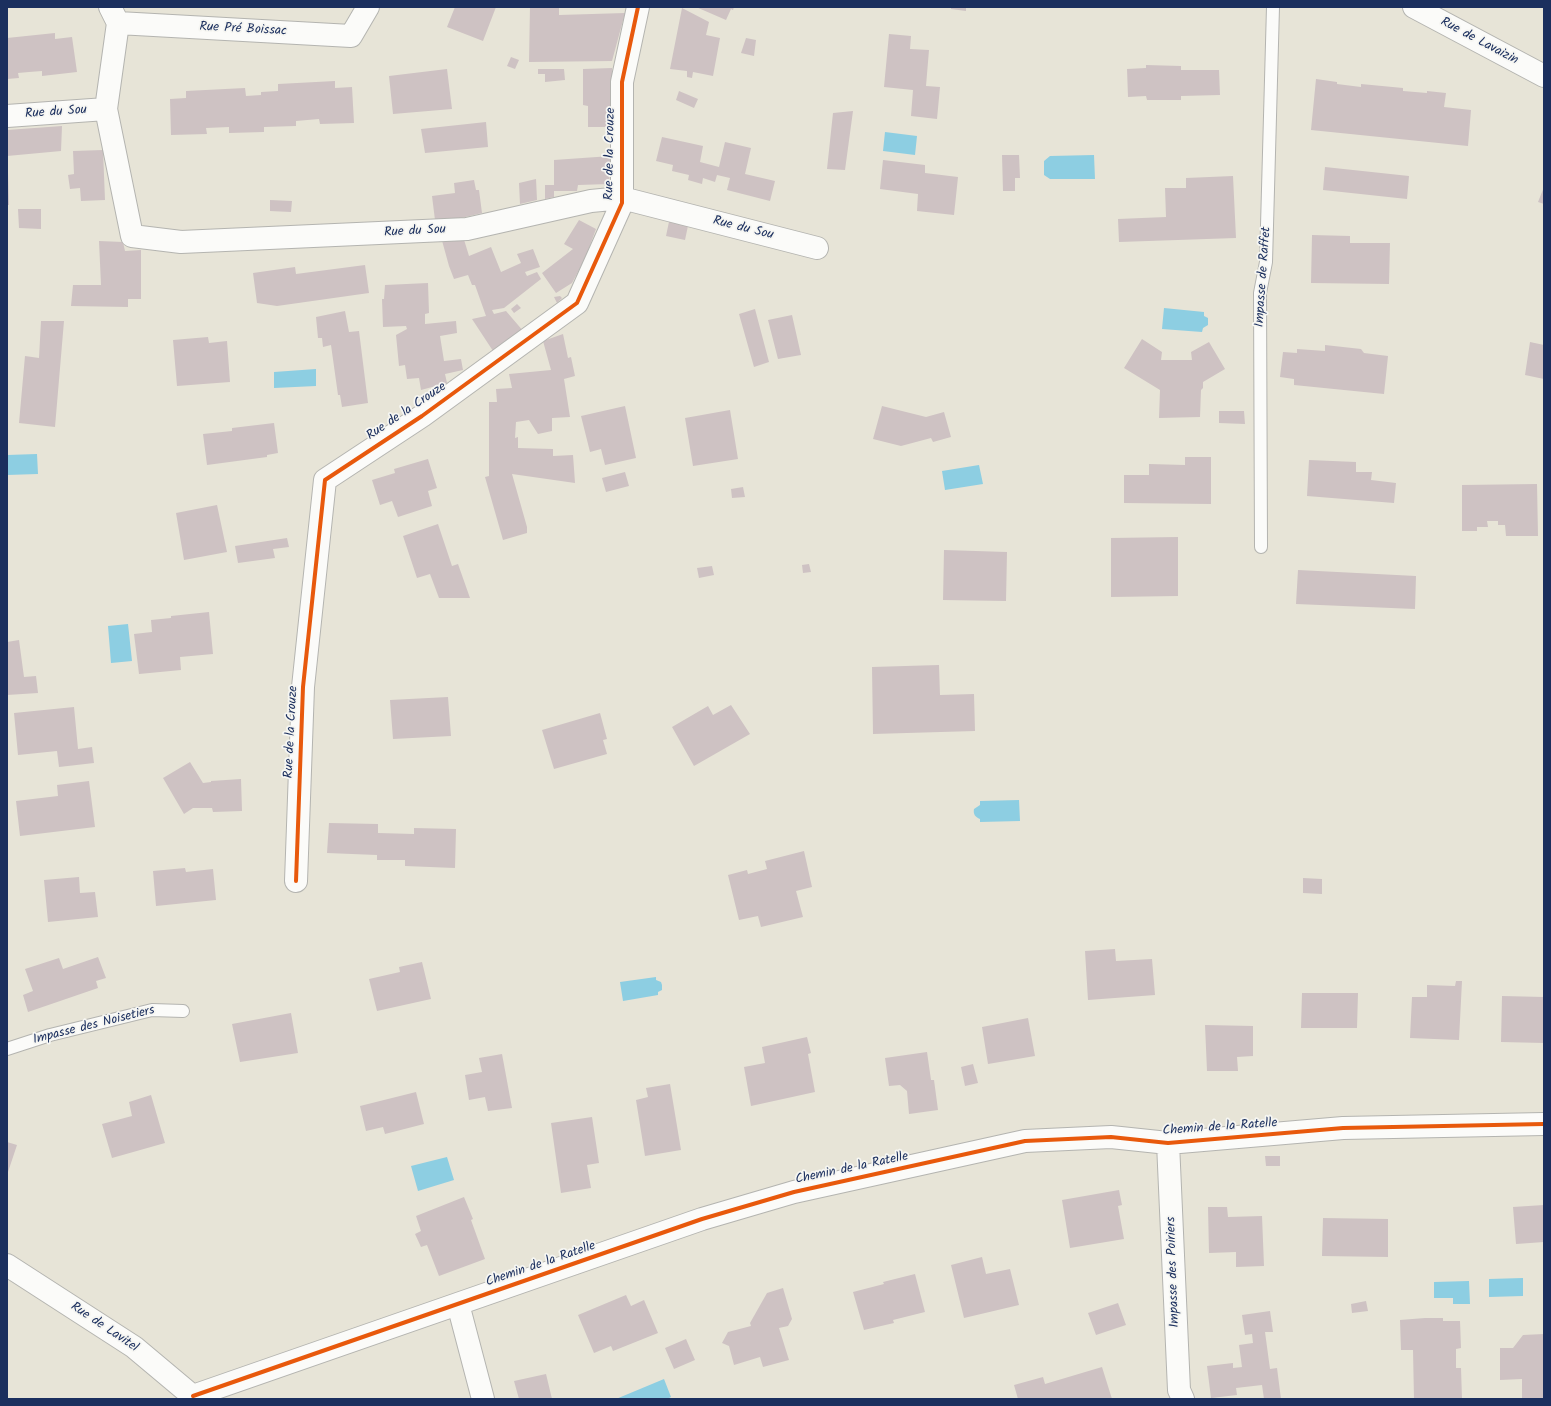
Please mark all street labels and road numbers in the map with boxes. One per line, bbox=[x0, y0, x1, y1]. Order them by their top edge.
street label: Rue de Lavaizin bbox=[1437, 15, 1521, 69]
street label: Rue Pré Boissac bbox=[199, 20, 287, 40]
street label: Rue du Sou bbox=[25, 103, 87, 123]
street label: Rue de la Crouze bbox=[602, 107, 620, 201]
street label: Rue du Sou bbox=[711, 214, 775, 244]
street label: Rue du Sou bbox=[384, 223, 446, 241]
street label: Impasse de Raffet bbox=[1253, 226, 1275, 328]
street label: Rue de la Crouze bbox=[364, 380, 450, 444]
street label: Rue de la Crouze bbox=[282, 685, 302, 779]
street label: Impasse des Noisetiers bbox=[32, 1003, 156, 1049]
street label: Chemin de la Ratelle bbox=[1162, 1116, 1278, 1140]
street label: Chemin de la Ratelle bbox=[794, 1149, 910, 1189]
street label: Impasse des Poiriers bbox=[1164, 1216, 1184, 1328]
street label: Chemin de la Ratelle bbox=[484, 1239, 598, 1291]
street label: Rue de Lavitel bbox=[67, 1300, 141, 1356]

